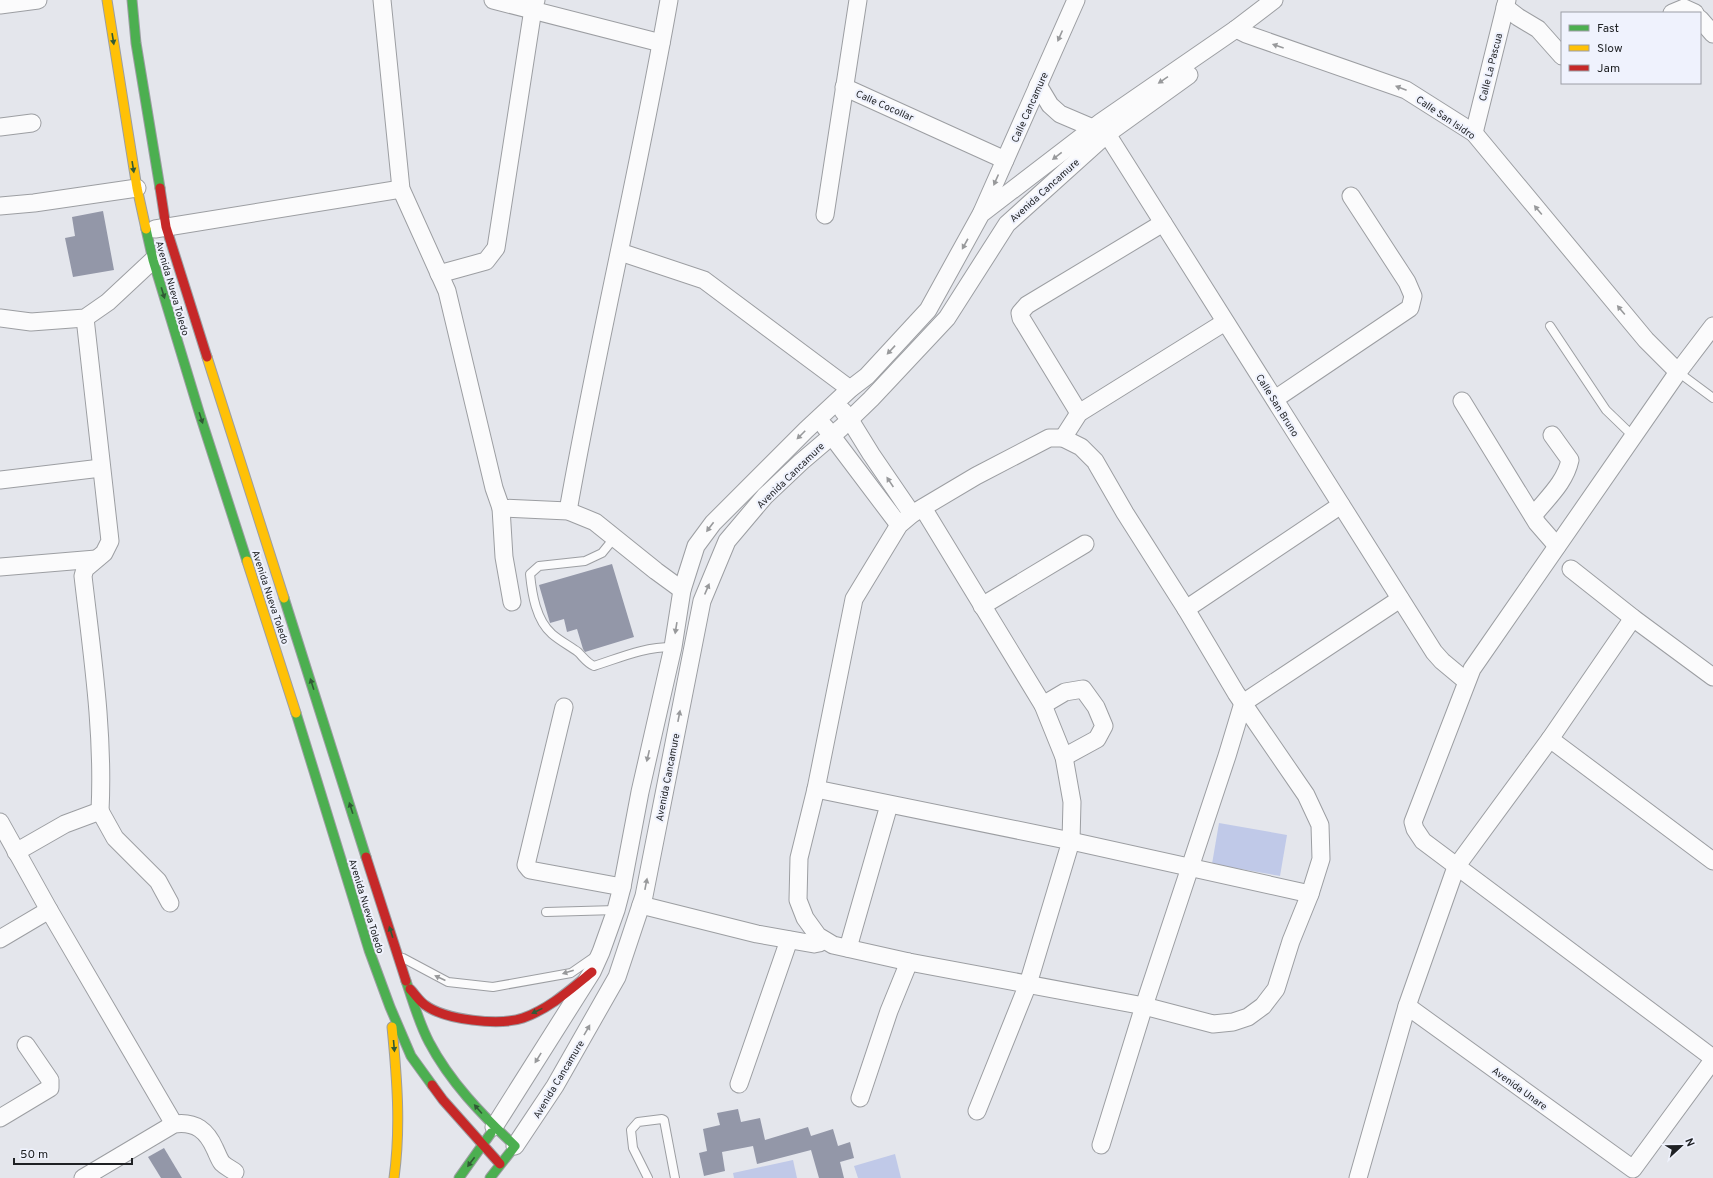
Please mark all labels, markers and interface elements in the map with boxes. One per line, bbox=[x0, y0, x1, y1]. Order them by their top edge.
legend bbox=[1561, 12, 1701, 84]
text: Fast bbox=[1597, 21, 1619, 37]
one-way arrow bbox=[1057, 30, 1063, 41]
one-way arrow bbox=[110, 32, 116, 45]
street label: Calle La Pascua bbox=[1477, 32, 1506, 103]
text: Slow bbox=[1597, 41, 1623, 57]
one-way arrow bbox=[1272, 42, 1284, 48]
text: Jam bbox=[1597, 61, 1620, 77]
street label: Calle Cancamure bbox=[1009, 70, 1052, 145]
one-way arrow bbox=[1157, 76, 1168, 84]
one-way arrow bbox=[1394, 85, 1406, 91]
street label: Calle Cocollar bbox=[853, 88, 916, 125]
street label: Calle San Isidro bbox=[1413, 94, 1478, 143]
one-way arrow bbox=[1052, 151, 1063, 160]
street label: Avenida Cancamure bbox=[1007, 156, 1083, 226]
one-way arrow bbox=[130, 161, 136, 173]
one-way arrow bbox=[993, 175, 999, 186]
one-way arrow bbox=[1533, 205, 1542, 216]
one-way arrow bbox=[961, 238, 968, 250]
street label: Avenida Nueva Toledo bbox=[152, 239, 191, 338]
one-way arrow bbox=[160, 288, 166, 300]
one-way arrow bbox=[1617, 305, 1625, 316]
one-way arrow bbox=[886, 345, 896, 355]
street label: Calle San Bruno bbox=[1252, 372, 1301, 440]
one-way arrow bbox=[198, 412, 204, 424]
one-way arrow bbox=[796, 430, 806, 440]
street label: Avenida Cancamure bbox=[754, 440, 828, 512]
one-way arrow bbox=[886, 477, 894, 487]
one-way arrow bbox=[706, 522, 714, 533]
street label: Avenida Nueva Toledo bbox=[248, 549, 291, 647]
one-way arrow bbox=[704, 583, 710, 594]
one-way arrow bbox=[673, 622, 679, 635]
one-way arrow bbox=[309, 677, 315, 689]
one-way arrow bbox=[677, 709, 683, 722]
street label: Avenida Cancamure bbox=[654, 732, 683, 822]
one-way arrow bbox=[645, 749, 651, 762]
one-way arrow bbox=[348, 801, 354, 813]
street label: Avenida Nueva Toledo bbox=[345, 858, 386, 956]
one-way arrow bbox=[643, 878, 649, 890]
one-way arrow bbox=[387, 925, 393, 937]
one-way arrow bbox=[561, 969, 573, 975]
one-way arrow bbox=[435, 975, 446, 981]
one-way arrow bbox=[531, 1008, 543, 1014]
one-way arrow bbox=[584, 1024, 591, 1036]
street label: Avenida Cancamure bbox=[531, 1038, 588, 1121]
one-way arrow bbox=[390, 1040, 397, 1052]
one-way arrow bbox=[534, 1052, 541, 1064]
street label: Avenida Unare bbox=[1489, 1065, 1549, 1114]
one-way arrow bbox=[473, 1104, 483, 1114]
north arrow bbox=[1661, 1126, 1701, 1166]
text: N bbox=[1681, 1136, 1697, 1149]
scale bar bbox=[14, 1140, 132, 1166]
text: 50 m bbox=[20, 1147, 48, 1163]
one-way arrow bbox=[467, 1157, 475, 1167]

